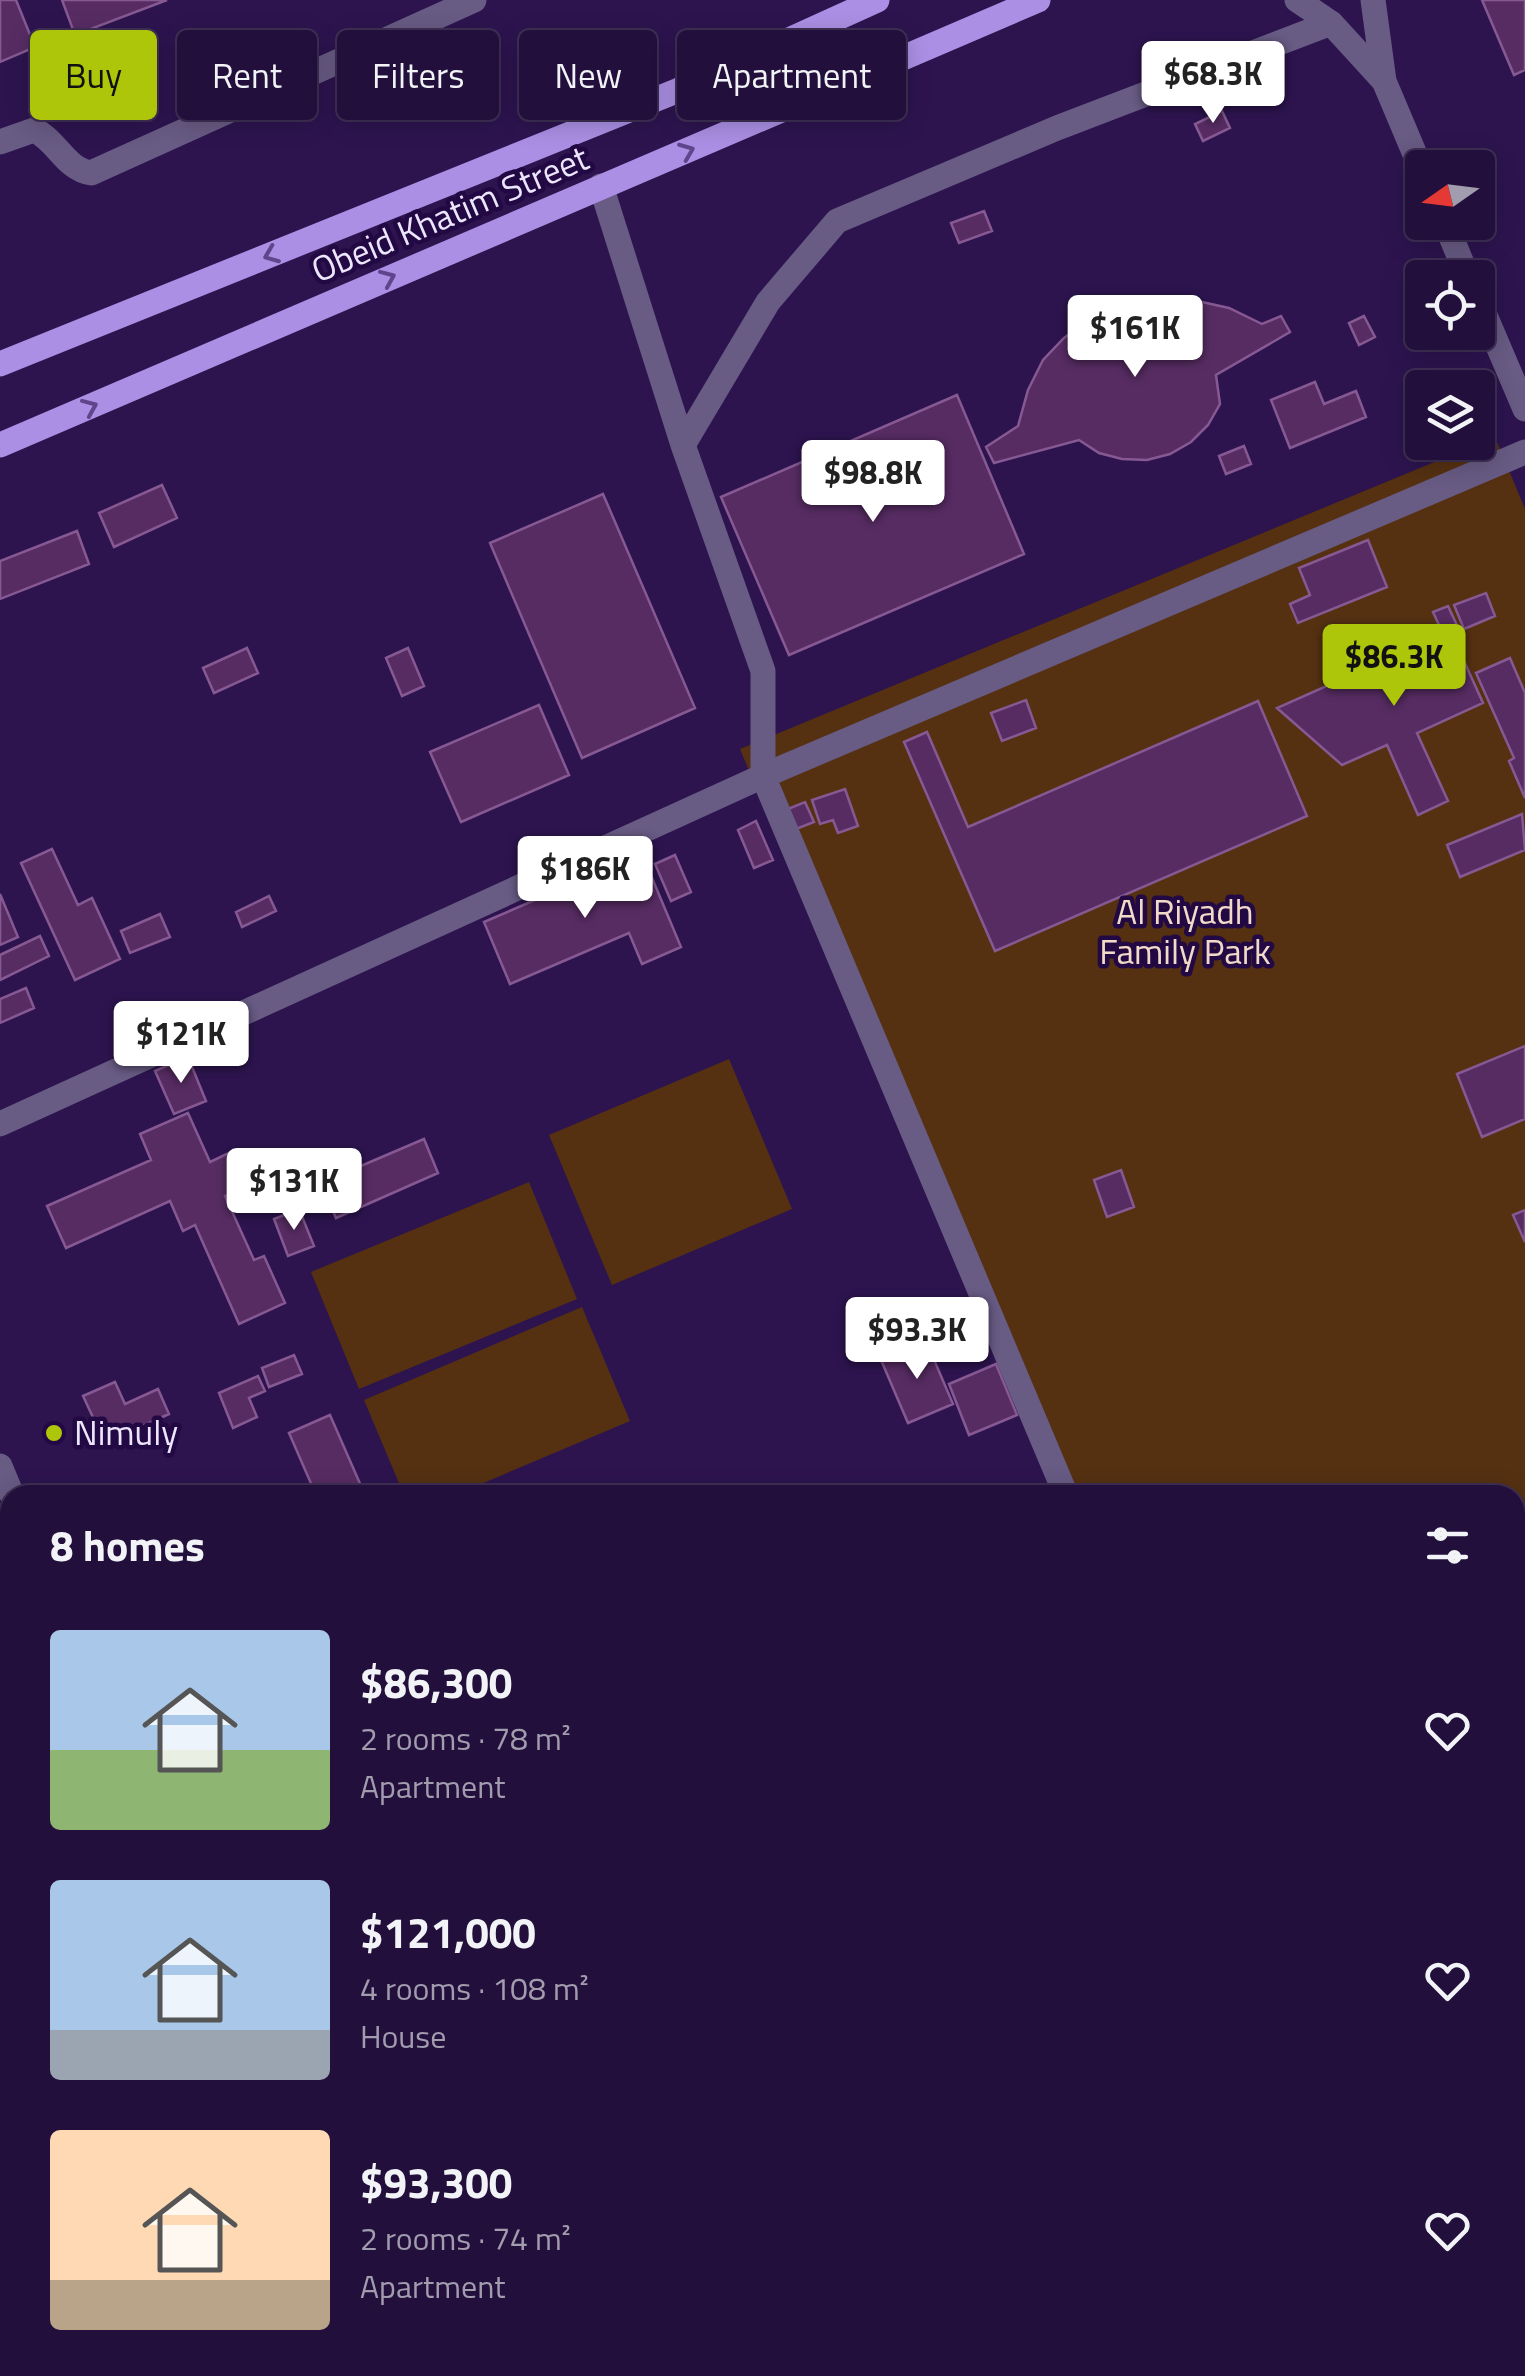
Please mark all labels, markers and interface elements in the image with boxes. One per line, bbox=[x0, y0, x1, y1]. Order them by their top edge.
chip: Buy bbox=[30, 30, 157, 120]
chip: Rent bbox=[177, 30, 317, 120]
chip: Filters bbox=[337, 30, 499, 120]
chip: New bbox=[519, 30, 657, 120]
chip: Apartment bbox=[677, 30, 906, 120]
pin: $68.3K bbox=[1132, 41, 1294, 126]
text: $68.3K bbox=[1164, 49, 1262, 97]
street label: Obeid Khatim Street bbox=[303, 130, 597, 296]
one-way arrow bbox=[677, 143, 695, 163]
north arrow bbox=[1405, 150, 1495, 240]
map controls bbox=[1405, 150, 1495, 460]
one-way arrow bbox=[263, 243, 280, 263]
button: locate bbox=[1405, 260, 1495, 350]
one-way arrow bbox=[378, 270, 396, 290]
pin: $161K bbox=[1065, 295, 1205, 380]
text: $161K bbox=[1090, 303, 1180, 351]
button: layers bbox=[1405, 370, 1495, 460]
one-way arrow bbox=[80, 399, 98, 419]
pin: $98.8K bbox=[792, 440, 954, 525]
text: $98.8K bbox=[824, 448, 922, 496]
pin: $86.3K bbox=[1313, 624, 1475, 709]
text: $86.3K bbox=[1345, 632, 1443, 680]
pin: $186K bbox=[515, 836, 655, 921]
text: $186K bbox=[540, 844, 630, 892]
park label: Al Riyadh Family Park bbox=[1099, 884, 1271, 978]
pin: $121K bbox=[111, 1001, 251, 1086]
text: $121K bbox=[136, 1009, 226, 1057]
pin: $131K bbox=[224, 1148, 364, 1233]
text: $131K bbox=[249, 1156, 339, 1204]
pin: $93.3K bbox=[836, 1297, 998, 1382]
text: $93.3K bbox=[868, 1305, 966, 1353]
place label: Nimuly bbox=[74, 1405, 178, 1459]
marker: Nimuly bbox=[43, 1422, 65, 1444]
text: 8 homes bbox=[50, 1513, 205, 1577]
icon: filters bbox=[1420, 1518, 1475, 1573]
text: $86,300 bbox=[360, 1650, 512, 1714]
icon: home bbox=[130, 1670, 250, 1790]
icon: heart bbox=[1420, 1703, 1475, 1758]
text: 2 rooms · 78 m² bbox=[360, 1714, 571, 1762]
text: Apartment bbox=[360, 1762, 506, 1810]
text: $121,000 bbox=[360, 1900, 536, 1964]
icon: home bbox=[130, 1920, 250, 2040]
icon: heart bbox=[1420, 1953, 1475, 2008]
text: 4 rooms · 108 m² bbox=[360, 1964, 589, 2012]
text: House bbox=[360, 2012, 446, 2060]
text: $93,300 bbox=[360, 2150, 512, 2214]
icon: home bbox=[130, 2170, 250, 2290]
icon: heart bbox=[1420, 2203, 1475, 2258]
text: 2 rooms · 74 m² bbox=[360, 2214, 571, 2262]
text: Apartment bbox=[360, 2262, 506, 2310]

